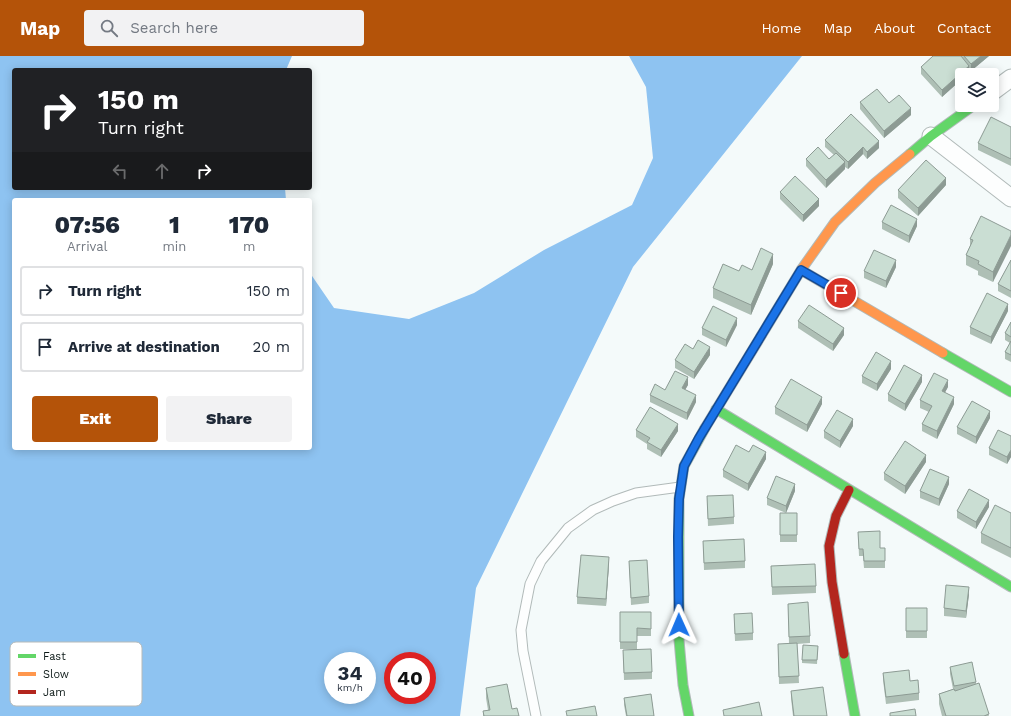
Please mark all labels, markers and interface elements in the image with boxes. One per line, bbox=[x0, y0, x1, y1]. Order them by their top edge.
search box bbox=[84, 10, 364, 46]
text: Map bbox=[20, 17, 60, 40]
icon: search bbox=[98, 17, 120, 39]
text: Search here bbox=[130, 19, 218, 37]
text: Home bbox=[761, 20, 801, 36]
text: Map bbox=[823, 20, 852, 36]
text: About bbox=[874, 20, 915, 36]
text: Contact bbox=[937, 20, 991, 36]
map controls bbox=[955, 68, 999, 112]
button: layers bbox=[955, 68, 999, 112]
text: 150 m bbox=[98, 83, 179, 116]
icon: right bbox=[32, 84, 84, 136]
text: Turn right bbox=[98, 117, 184, 138]
icon: left bbox=[109, 160, 131, 182]
icon: ahead bbox=[151, 160, 173, 182]
icon: right bbox=[193, 160, 215, 182]
text: 07:56 bbox=[54, 211, 120, 239]
text: 1 bbox=[169, 211, 180, 239]
text: 170 bbox=[229, 211, 269, 239]
text: Arrival bbox=[67, 239, 108, 254]
text: min bbox=[162, 239, 186, 254]
text: m bbox=[243, 239, 255, 254]
pin bbox=[824, 276, 858, 310]
icon: right bbox=[34, 280, 56, 302]
text: Turn right bbox=[68, 282, 141, 300]
text: 150 m bbox=[247, 282, 290, 300]
icon: arrive bbox=[830, 282, 852, 304]
icon: arrive bbox=[34, 336, 56, 358]
text: Arrive at destination bbox=[68, 338, 220, 356]
text: 20 m bbox=[253, 338, 290, 356]
button: Exit bbox=[32, 396, 158, 442]
button: Share bbox=[166, 396, 292, 442]
position arrow bbox=[658, 604, 700, 646]
legend bbox=[10, 642, 142, 706]
text: Fast bbox=[43, 650, 66, 663]
speed limit sign: 40 bbox=[384, 652, 436, 704]
text: 34 bbox=[338, 661, 362, 685]
text: Slow bbox=[43, 668, 69, 681]
text: km/h bbox=[337, 682, 363, 693]
text: Jam bbox=[43, 686, 66, 699]

